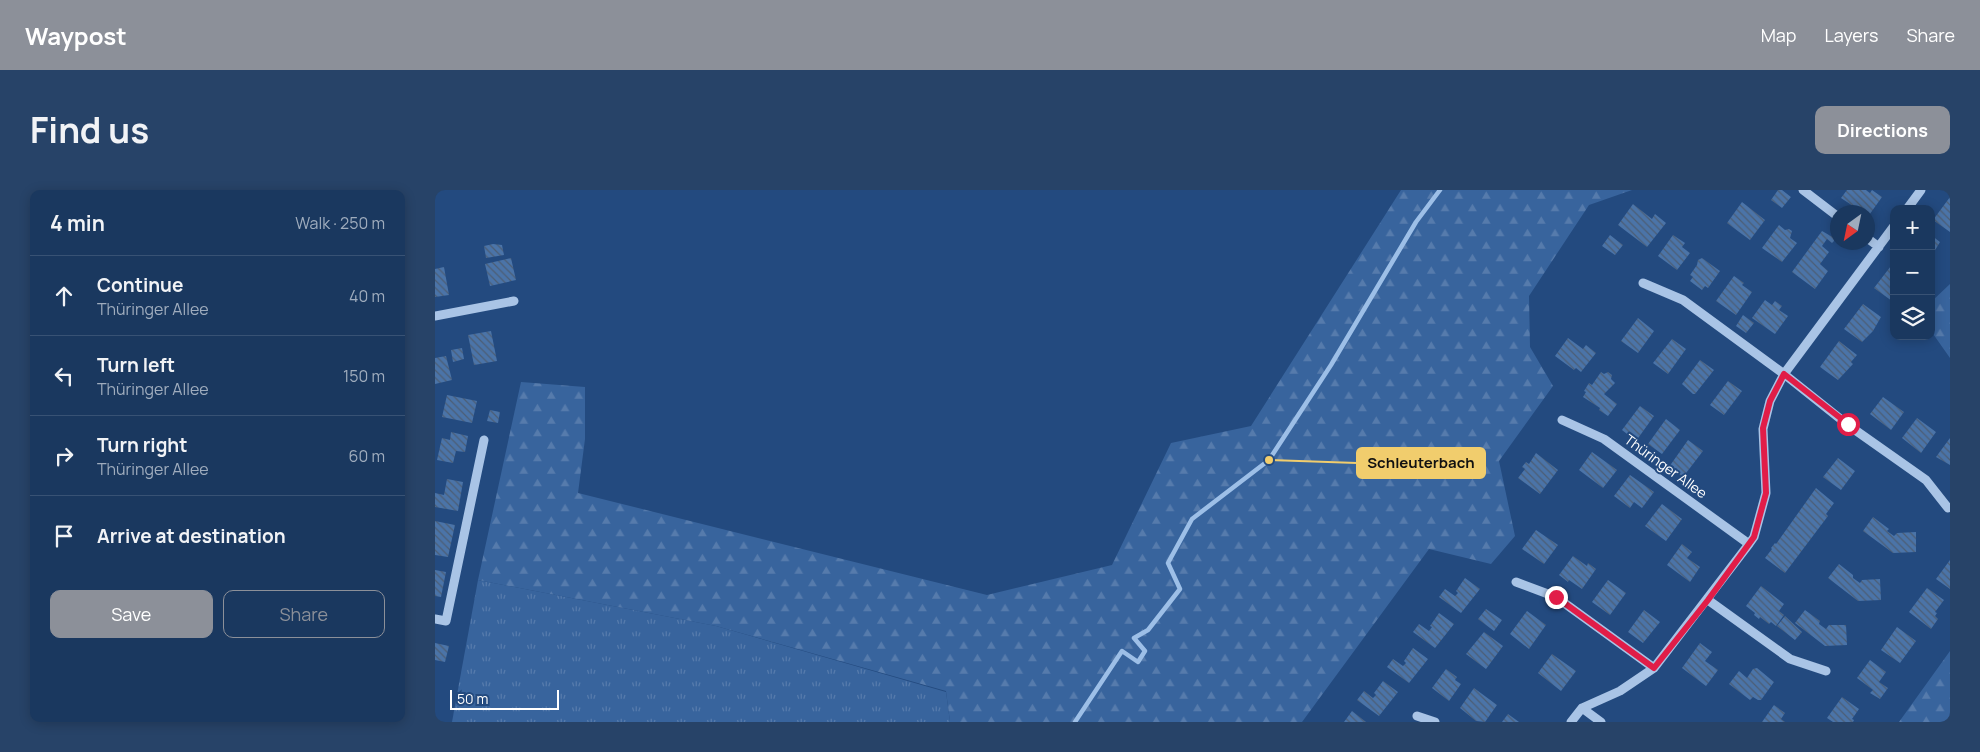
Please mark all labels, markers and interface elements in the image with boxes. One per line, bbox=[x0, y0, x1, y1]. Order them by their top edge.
text: Waypost bbox=[25, 19, 127, 52]
text: Map bbox=[1761, 23, 1796, 47]
text: Layers bbox=[1824, 23, 1878, 47]
text: Share bbox=[1906, 23, 1955, 47]
text: Find us bbox=[30, 106, 149, 154]
button: Directions bbox=[1815, 106, 1950, 154]
north arrow bbox=[1830, 205, 1875, 250]
map controls bbox=[1890, 205, 1935, 340]
button: + bbox=[1890, 205, 1935, 250]
text: 4 min bbox=[50, 209, 105, 237]
text: Walk · 250 m bbox=[295, 212, 385, 234]
button: − bbox=[1890, 250, 1935, 295]
text: Continue bbox=[97, 272, 183, 298]
icon: ahead bbox=[50, 282, 78, 310]
text: 40 m bbox=[349, 285, 385, 307]
button: layers bbox=[1890, 295, 1935, 340]
text: Thüringer Allee bbox=[97, 298, 209, 320]
text: Turn left bbox=[97, 352, 175, 378]
icon: left bbox=[50, 362, 78, 390]
text: 150 m bbox=[343, 365, 385, 387]
text: Thüringer Allee bbox=[97, 378, 209, 400]
route start bbox=[1837, 413, 1860, 436]
street label: Thüringer Allee bbox=[1621, 430, 1711, 502]
text: Turn right bbox=[97, 432, 187, 458]
icon: right bbox=[50, 442, 78, 470]
text: 60 m bbox=[349, 445, 385, 467]
callout: Schleuterbach bbox=[1357, 448, 1485, 478]
text: Schleuterbach bbox=[1367, 452, 1475, 473]
text: Thüringer Allee bbox=[97, 458, 209, 480]
icon: arrive bbox=[50, 522, 78, 550]
text: Arrive at destination bbox=[97, 523, 286, 549]
route end bbox=[1545, 586, 1568, 609]
button: Save bbox=[50, 590, 213, 638]
button: Share bbox=[223, 590, 385, 638]
scale bar bbox=[450, 687, 559, 710]
text: 50 m bbox=[457, 689, 488, 708]

